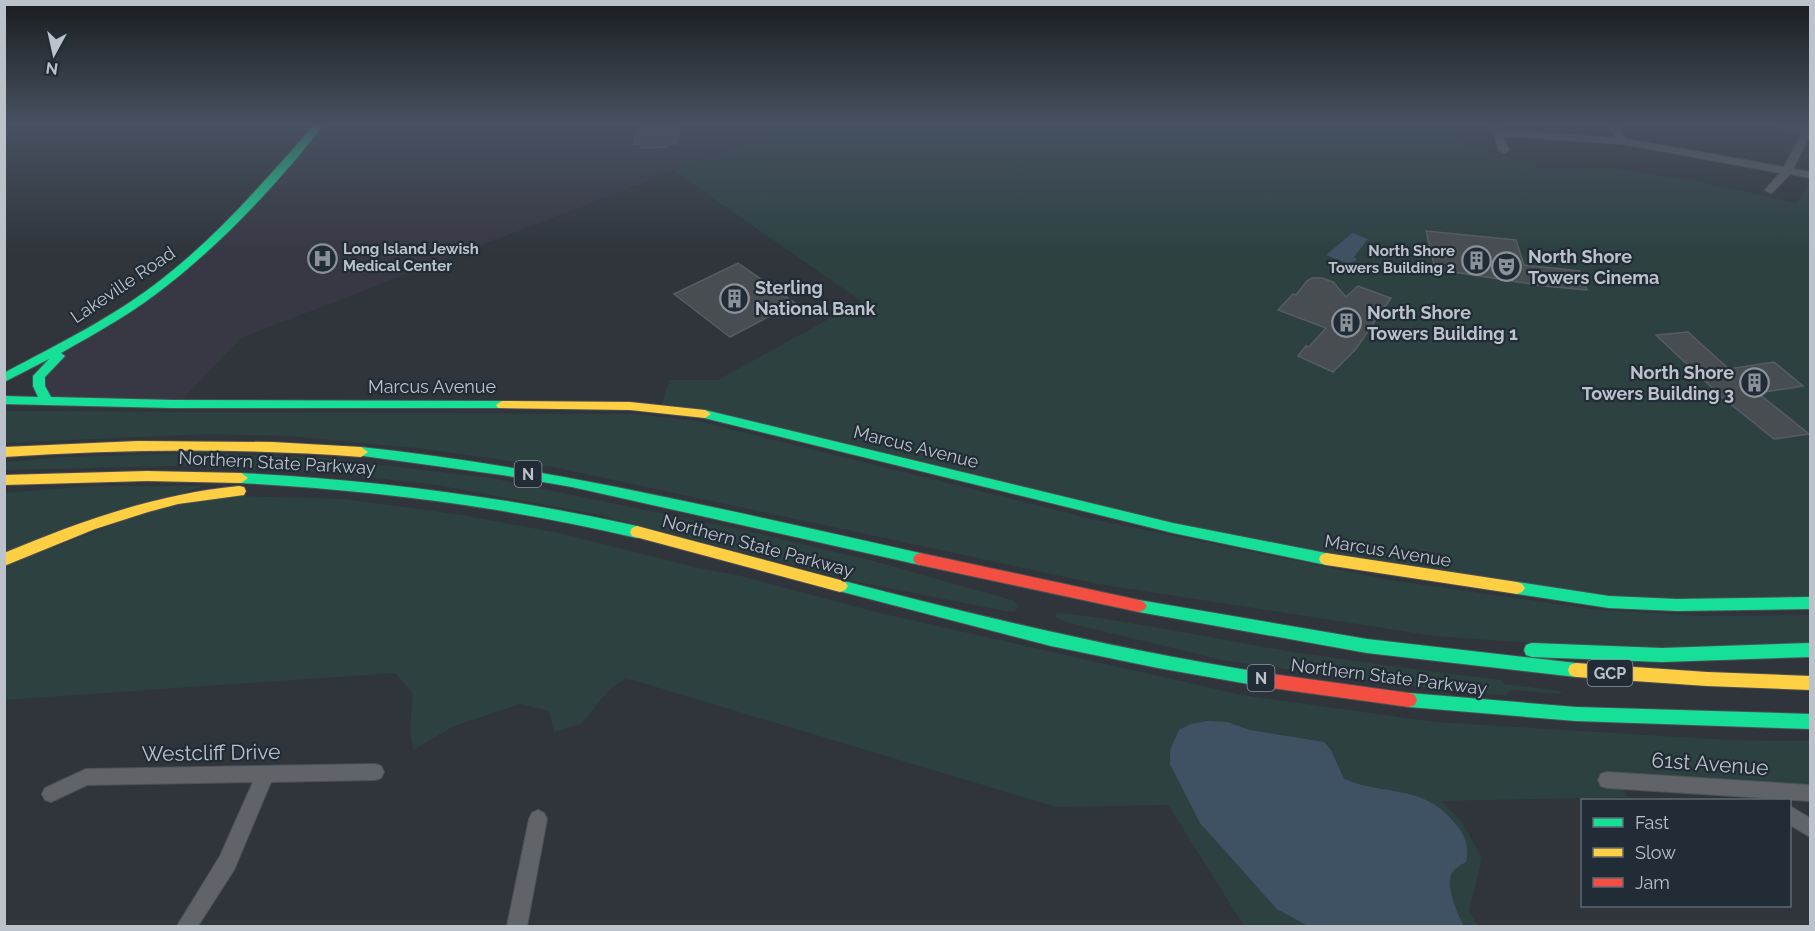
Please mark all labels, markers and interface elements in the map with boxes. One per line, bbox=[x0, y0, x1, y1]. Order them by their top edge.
north arrow bbox=[24, 24, 84, 84]
text: N bbox=[45, 58, 59, 79]
place label: Long Island Jewish Medical Center bbox=[343, 240, 479, 275]
street label: Lakeville Road bbox=[67, 242, 179, 327]
hospital icon: Long Island Jewish Medical Center bbox=[306, 242, 338, 274]
place label: North Shore Towers Building 2 bbox=[1328, 242, 1455, 277]
building icon: North Shore Towers Building 2 bbox=[1460, 244, 1492, 276]
place label: North Shore Towers Cinema bbox=[1528, 246, 1659, 288]
theatre icon: North Shore Towers Cinema bbox=[1491, 251, 1523, 283]
place label: Sterling National Bank bbox=[755, 277, 876, 319]
building icon: Sterling National Bank bbox=[718, 282, 750, 314]
place label: North Shore Towers Building 1 bbox=[1367, 302, 1518, 344]
building icon: North Shore Towers Building 1 bbox=[1330, 307, 1362, 339]
place label: North Shore Towers Building 3 bbox=[1582, 362, 1734, 404]
building icon: North Shore Towers Building 3 bbox=[1739, 367, 1771, 399]
street label: Marcus Avenue bbox=[368, 376, 496, 397]
street label: Marcus Avenue bbox=[851, 421, 981, 472]
street label: Northern State Parkway bbox=[178, 447, 376, 478]
road number: N bbox=[514, 461, 542, 487]
street label: Northern State Parkway bbox=[660, 510, 856, 581]
street label: Marcus Avenue bbox=[1323, 530, 1453, 571]
street label: Northern State Parkway bbox=[1290, 654, 1488, 699]
road number: GCP bbox=[1588, 660, 1632, 686]
road number: N bbox=[1248, 665, 1274, 691]
street label: Westcliff Drive bbox=[141, 739, 281, 766]
street label: 61st Avenue bbox=[1651, 747, 1769, 780]
legend bbox=[1581, 799, 1791, 907]
text: Fast bbox=[1635, 812, 1669, 833]
text: Slow bbox=[1635, 842, 1676, 863]
text: Jam bbox=[1635, 872, 1670, 893]

